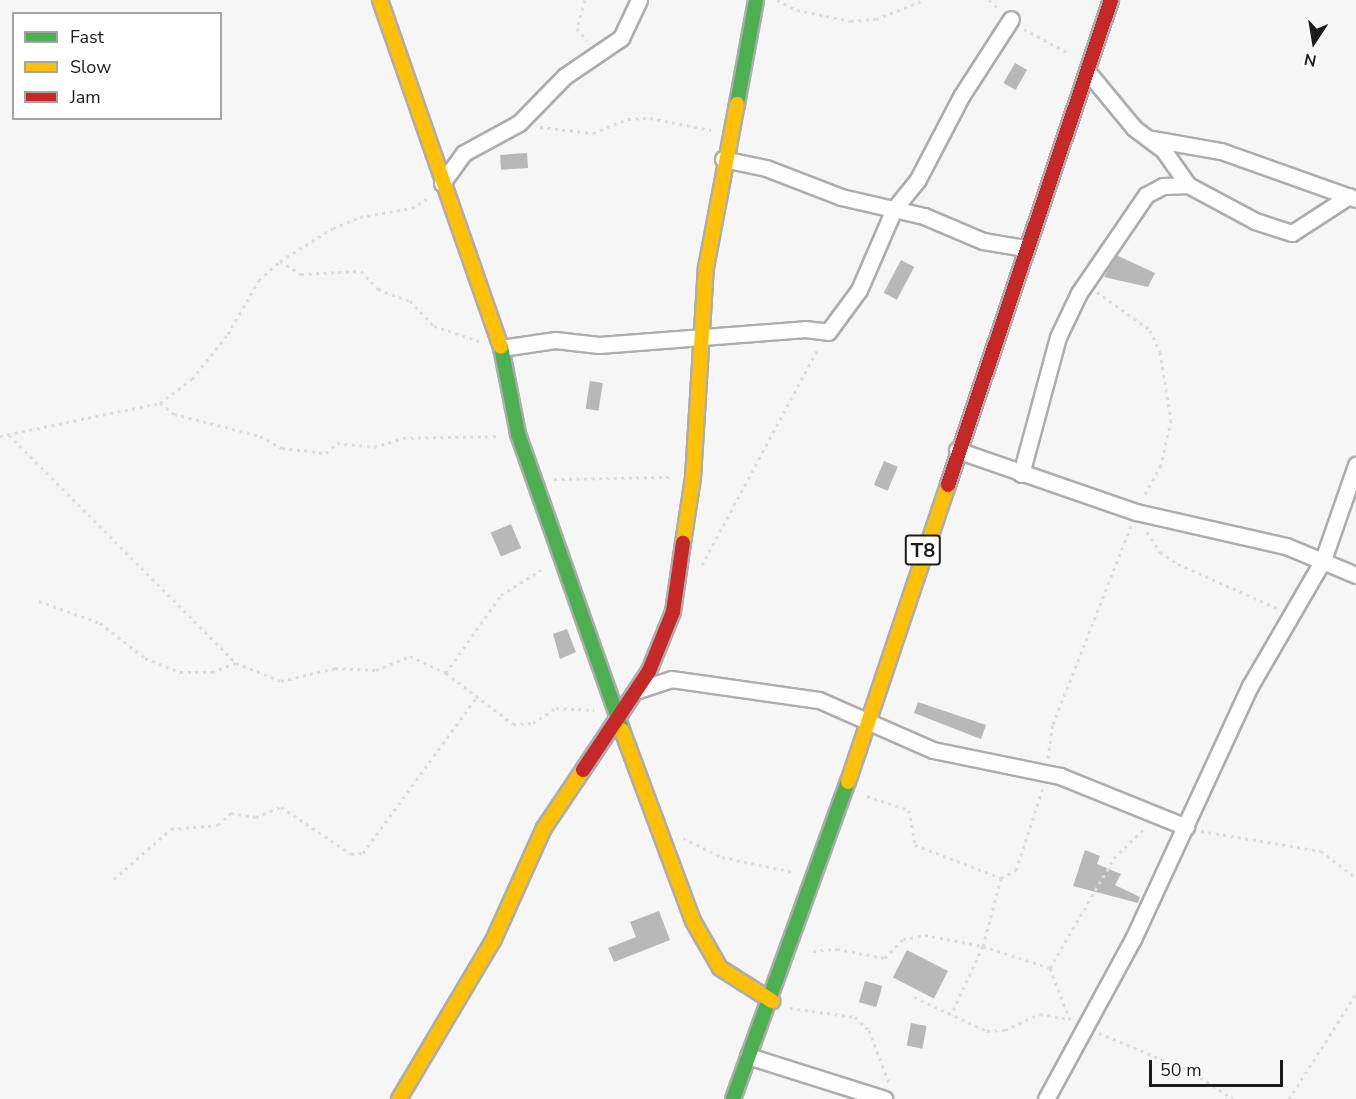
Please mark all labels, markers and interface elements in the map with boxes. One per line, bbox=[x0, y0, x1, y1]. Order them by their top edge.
legend bbox=[12, 12, 222, 120]
north arrow bbox=[1284, 12, 1344, 72]
text: Fast bbox=[70, 25, 104, 49]
text: N bbox=[1302, 48, 1318, 72]
text: Slow bbox=[70, 55, 111, 79]
text: Jam bbox=[70, 85, 101, 109]
road number: T8 bbox=[904, 533, 942, 567]
scale bar bbox=[1152, 1048, 1286, 1086]
text: 50 m bbox=[1160, 1058, 1202, 1082]

